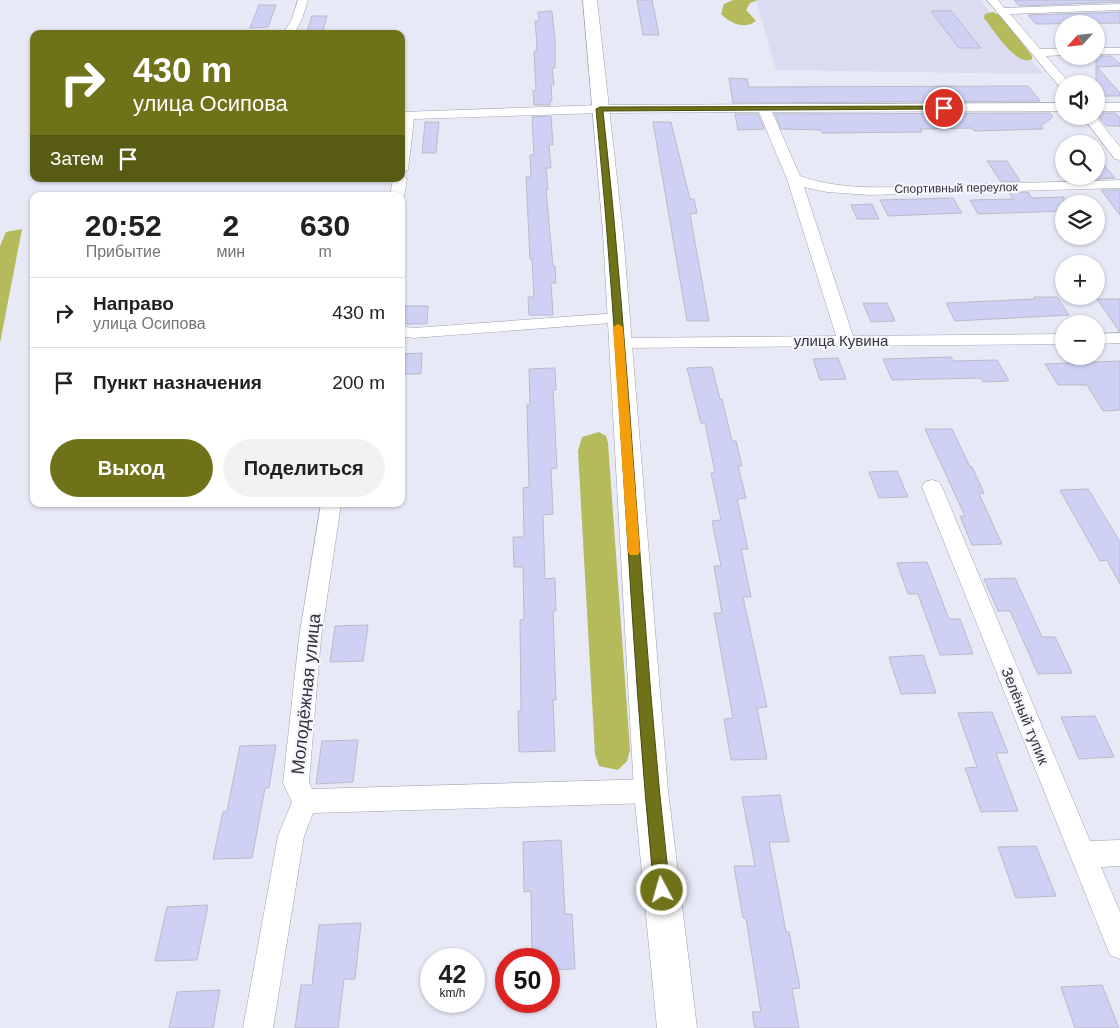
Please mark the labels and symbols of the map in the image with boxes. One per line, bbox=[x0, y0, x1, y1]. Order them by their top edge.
north arrow bbox=[1055, 15, 1105, 65]
pin bbox=[923, 87, 965, 129]
street label: Спортивный переулок bbox=[894, 180, 1019, 196]
street label: улица Кувина bbox=[794, 332, 889, 349]
street label: Молодёжная улица bbox=[288, 611, 325, 776]
street label: Зелёный тупик bbox=[998, 665, 1053, 767]
position arrow bbox=[635, 863, 687, 915]
speed limit sign: 50 bbox=[495, 948, 560, 1013]

